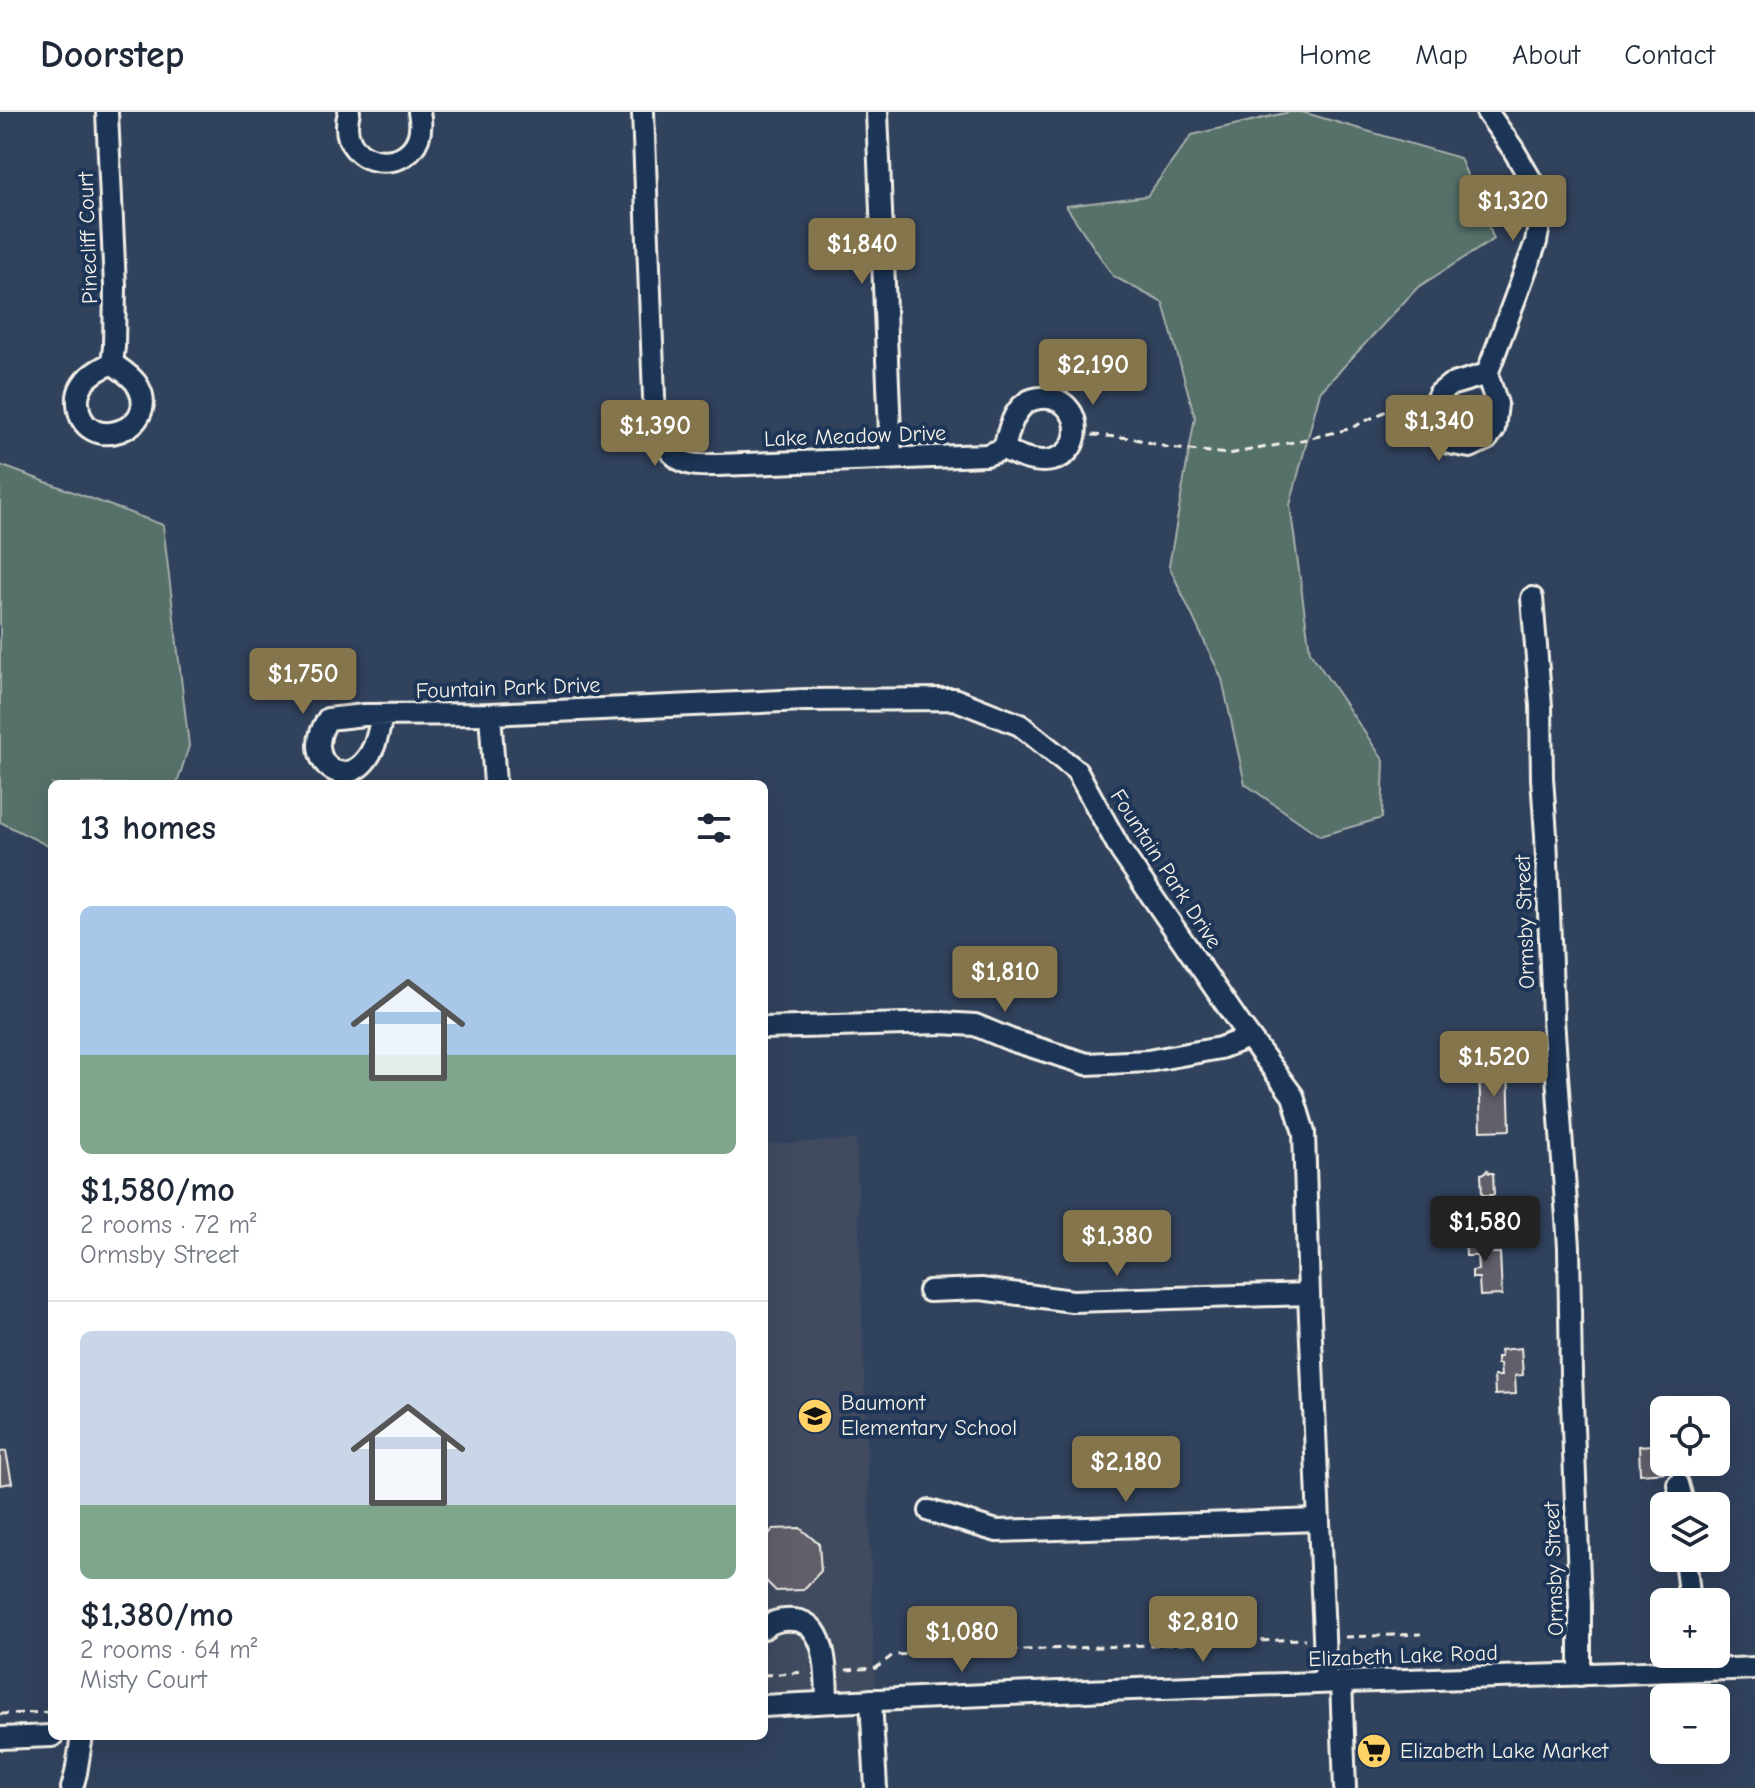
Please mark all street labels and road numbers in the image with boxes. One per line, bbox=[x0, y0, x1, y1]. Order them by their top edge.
street label: Pinecliff Court bbox=[73, 171, 103, 304]
street label: Lake Meadow Drive bbox=[763, 420, 947, 452]
street label: Fountain Park Drive bbox=[415, 672, 601, 704]
street label: Fountain Park Drive bbox=[1105, 784, 1227, 954]
street label: Ormsby Street bbox=[1510, 854, 1540, 989]
street label: Ormsby Street bbox=[1539, 1501, 1569, 1636]
street label: Elizabeth Lake Road bbox=[1308, 1640, 1498, 1672]

